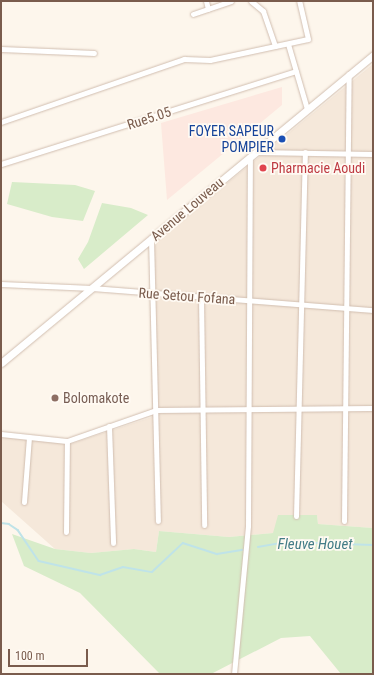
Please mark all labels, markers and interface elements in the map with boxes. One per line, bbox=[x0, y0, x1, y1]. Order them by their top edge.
street label: Rue5.05 bbox=[125, 103, 173, 133]
place label: FOYER SAPEUR POMPIER bbox=[189, 123, 274, 156]
marker: FOYER SAPEUR POMPIER bbox=[277, 134, 287, 144]
place label: Pharmacie Aoudi bbox=[271, 160, 365, 176]
marker: Pharmacie Aoudi bbox=[258, 163, 268, 173]
street label: Avenue Louveau bbox=[147, 174, 227, 244]
street label: Rue Setou Fofana bbox=[138, 284, 236, 308]
place label: Bolomakote bbox=[63, 390, 129, 406]
marker: Bolomakote bbox=[50, 393, 60, 403]
water label: Fleuve Houet bbox=[277, 536, 353, 554]
scale bar bbox=[10, 641, 90, 667]
text: 100 m bbox=[15, 649, 45, 663]

